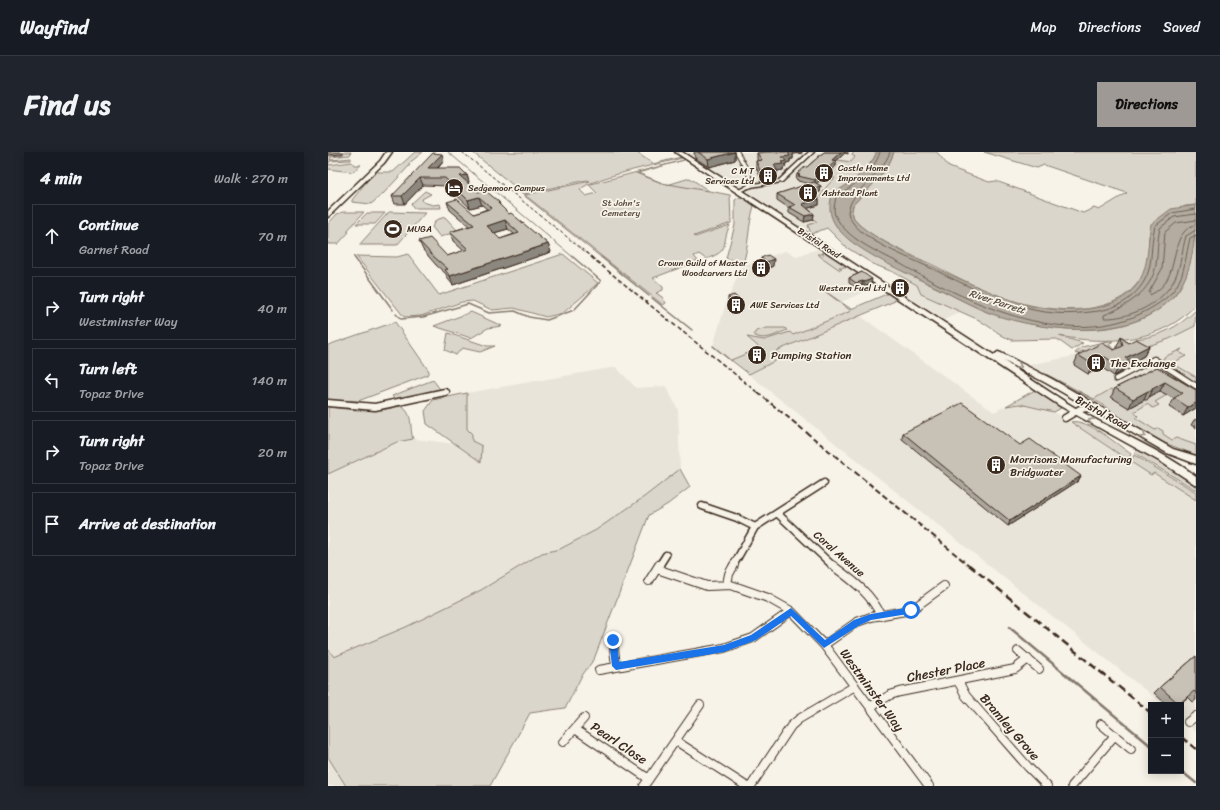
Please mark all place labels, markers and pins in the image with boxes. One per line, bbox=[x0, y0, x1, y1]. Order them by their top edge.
place label: Castle Home Improvements Ltd bbox=[837, 160, 911, 186]
building icon: Castle Home Improvements Ltd bbox=[813, 162, 835, 184]
place label: C M T Services Ltd bbox=[705, 163, 755, 189]
building icon: C M T Services Ltd bbox=[757, 165, 779, 187]
hotel icon: Sedgemoor Campus bbox=[443, 177, 465, 199]
place label: Sedgemoor Campus bbox=[468, 180, 546, 196]
building icon: Ashtead Plant bbox=[797, 182, 819, 204]
place label: Ashtead Plant bbox=[821, 185, 878, 201]
sports icon: MUGA bbox=[382, 218, 404, 240]
place label: MUGA bbox=[407, 221, 432, 237]
place label: Crown Guild of Master Woodcarvers Ltd bbox=[658, 255, 748, 281]
building icon: Crown Guild of Master Woodcarvers Ltd bbox=[750, 257, 772, 279]
building icon: Western Fuel Ltd bbox=[889, 277, 911, 299]
place label: Western Fuel Ltd bbox=[819, 280, 887, 296]
building icon: AWE Services Ltd bbox=[725, 294, 747, 316]
place label: AWE Services Ltd bbox=[749, 297, 820, 313]
building icon: Pumping Station bbox=[746, 344, 768, 366]
place label: Pumping Station bbox=[771, 346, 852, 365]
building icon: The Exchange bbox=[1085, 352, 1107, 374]
place label: The Exchange bbox=[1110, 354, 1176, 373]
place label: Morrisons Manufacturing Bridgwater bbox=[1010, 450, 1132, 482]
building icon: Morrisons Manufacturing Bridgwater bbox=[985, 454, 1007, 476]

